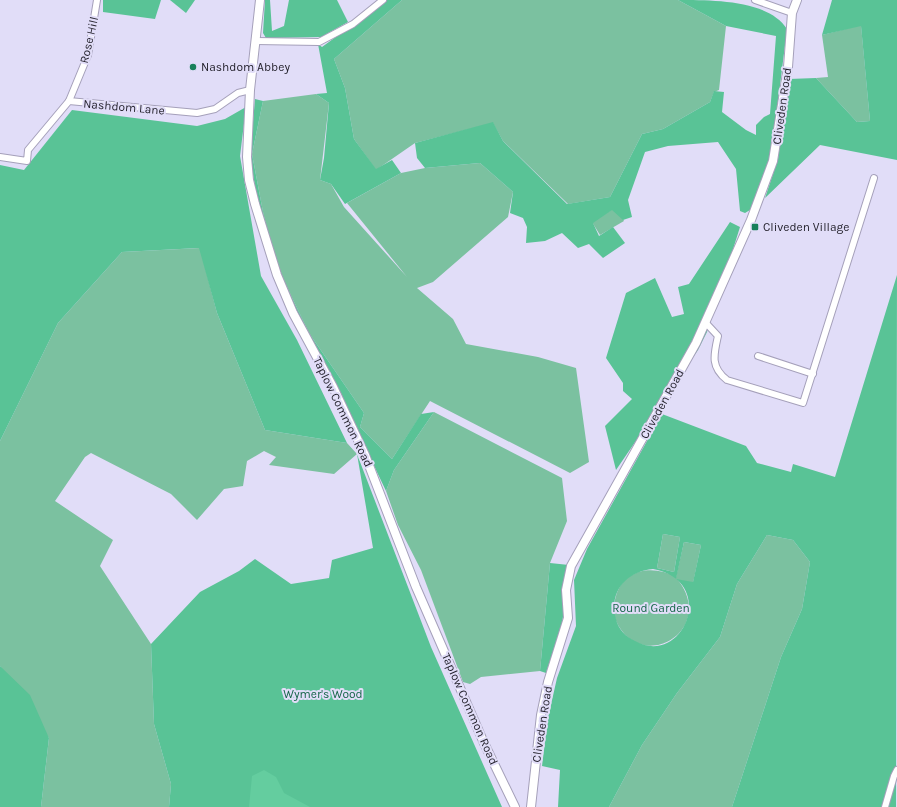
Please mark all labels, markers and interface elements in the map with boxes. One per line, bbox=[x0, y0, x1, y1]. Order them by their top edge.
street label: Rose Hill bbox=[77, 15, 101, 65]
place label: Nashdom Abbey bbox=[201, 60, 290, 74]
marker: Nashdom Abbey bbox=[188, 62, 198, 72]
street label: Cliveden Road bbox=[770, 67, 794, 145]
street label: Nashdom Lane bbox=[83, 96, 165, 118]
place label: Cliveden Village bbox=[763, 220, 849, 234]
marker: Cliveden Village bbox=[750, 222, 760, 232]
street label: Taplow Common Road bbox=[310, 355, 376, 469]
street label: Cliveden Road bbox=[637, 367, 687, 441]
park label: Round Garden bbox=[612, 601, 690, 615]
street label: Taplow Common Road bbox=[439, 651, 501, 767]
street label: Cliveden Road bbox=[529, 685, 555, 763]
park label: Wymer's Wood bbox=[283, 687, 363, 701]

